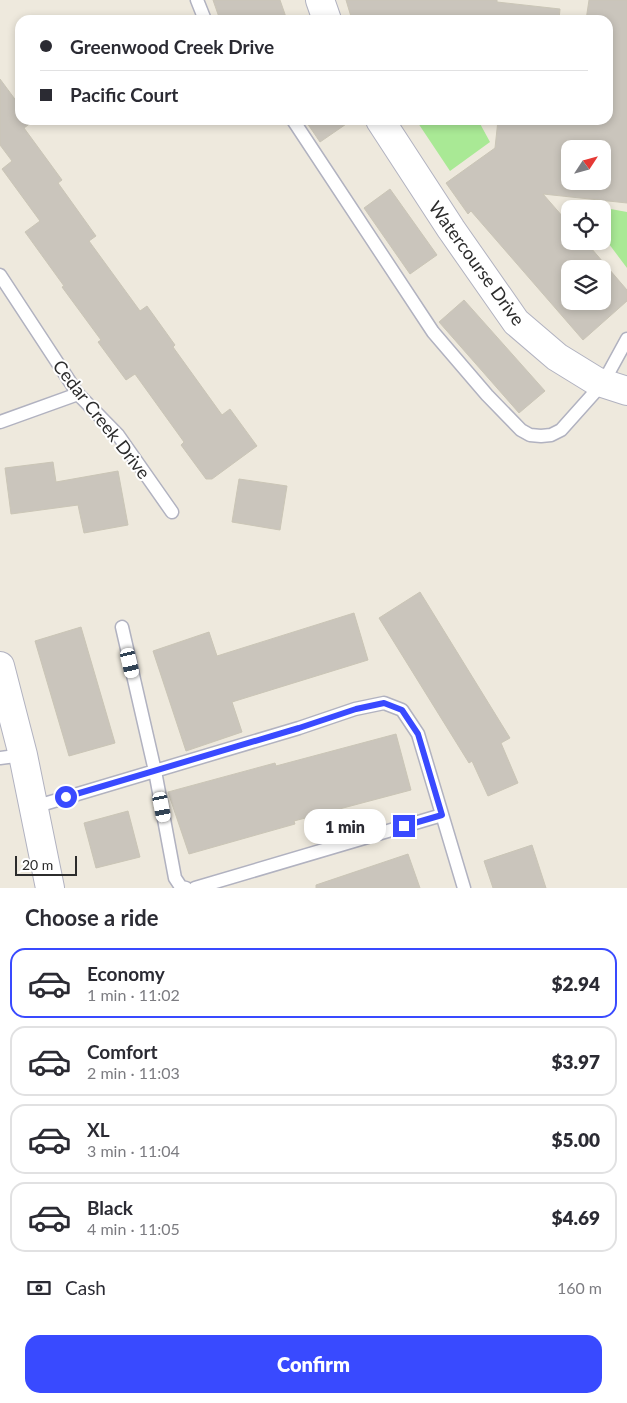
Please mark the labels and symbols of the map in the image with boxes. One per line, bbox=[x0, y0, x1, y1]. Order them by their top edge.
north arrow bbox=[561, 140, 611, 190]
street label: Watercourse Drive bbox=[424, 196, 530, 330]
street label: Cedar Creek Drive bbox=[49, 355, 155, 483]
car bbox=[119, 647, 140, 679]
route start bbox=[55, 786, 77, 808]
car bbox=[151, 791, 172, 823]
callout: 1 min bbox=[304, 808, 386, 844]
route end bbox=[393, 815, 415, 837]
scale bar bbox=[15, 853, 78, 876]

